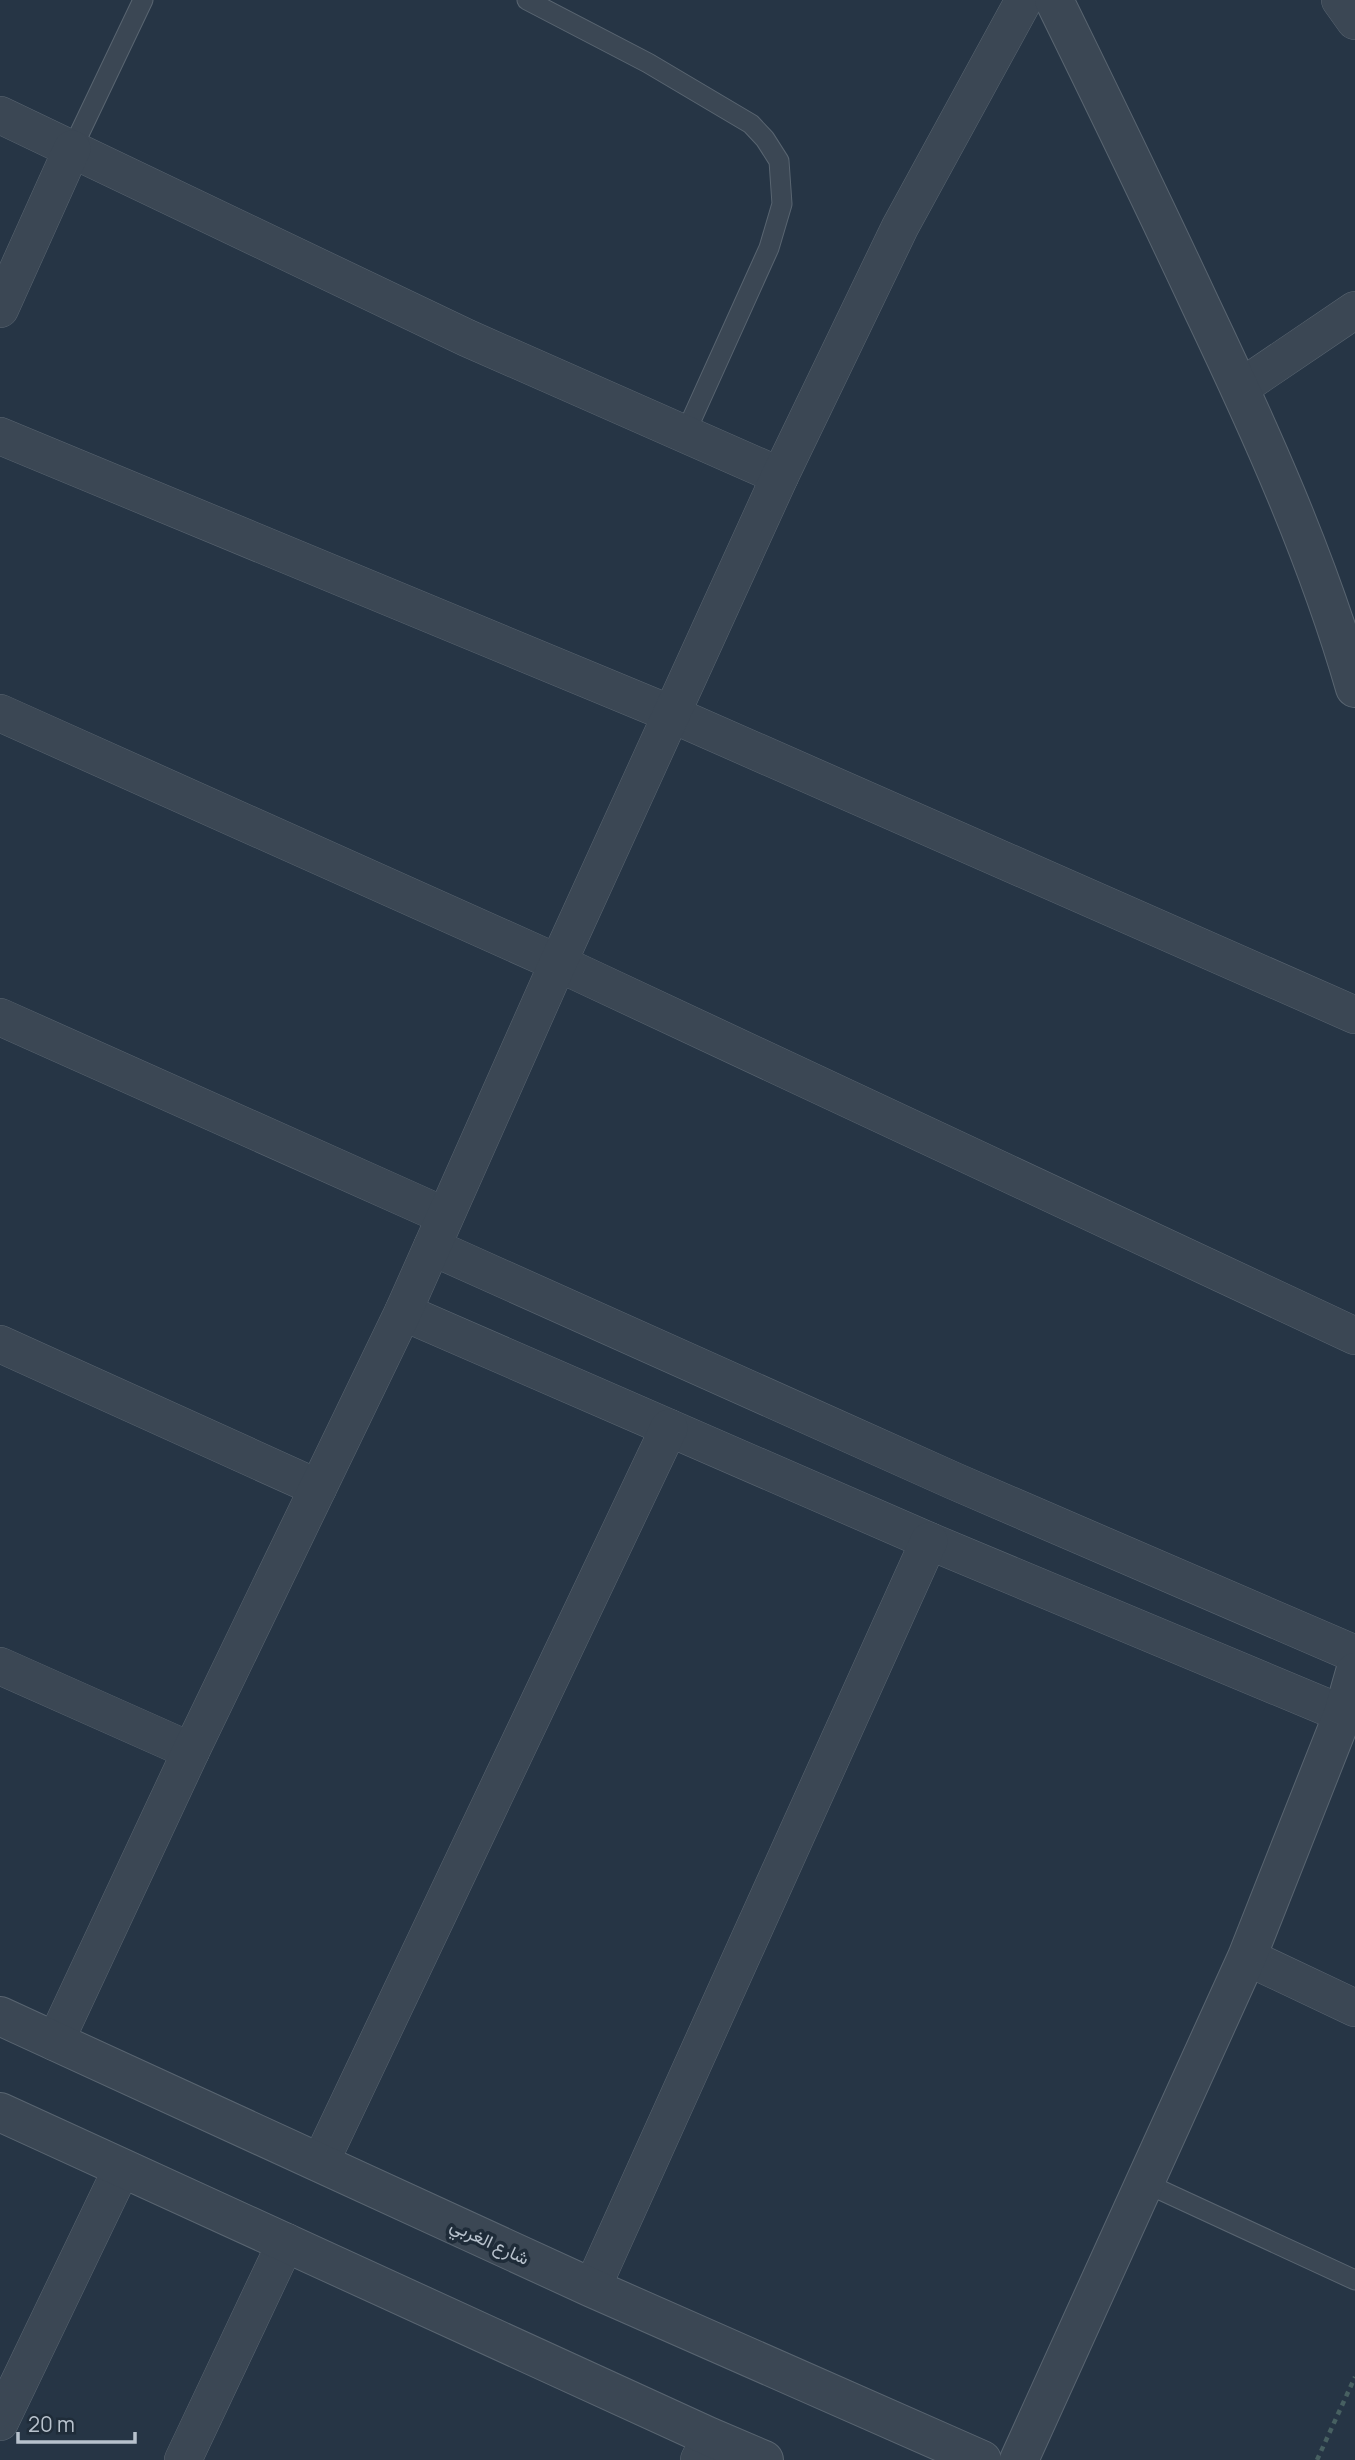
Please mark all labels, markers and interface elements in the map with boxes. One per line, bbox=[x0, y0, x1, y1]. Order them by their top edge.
street label: شارع الغربي bbox=[445, 2212, 533, 2273]
scale bar bbox=[18, 2400, 135, 2444]
text: 20 m bbox=[28, 2410, 75, 2438]

